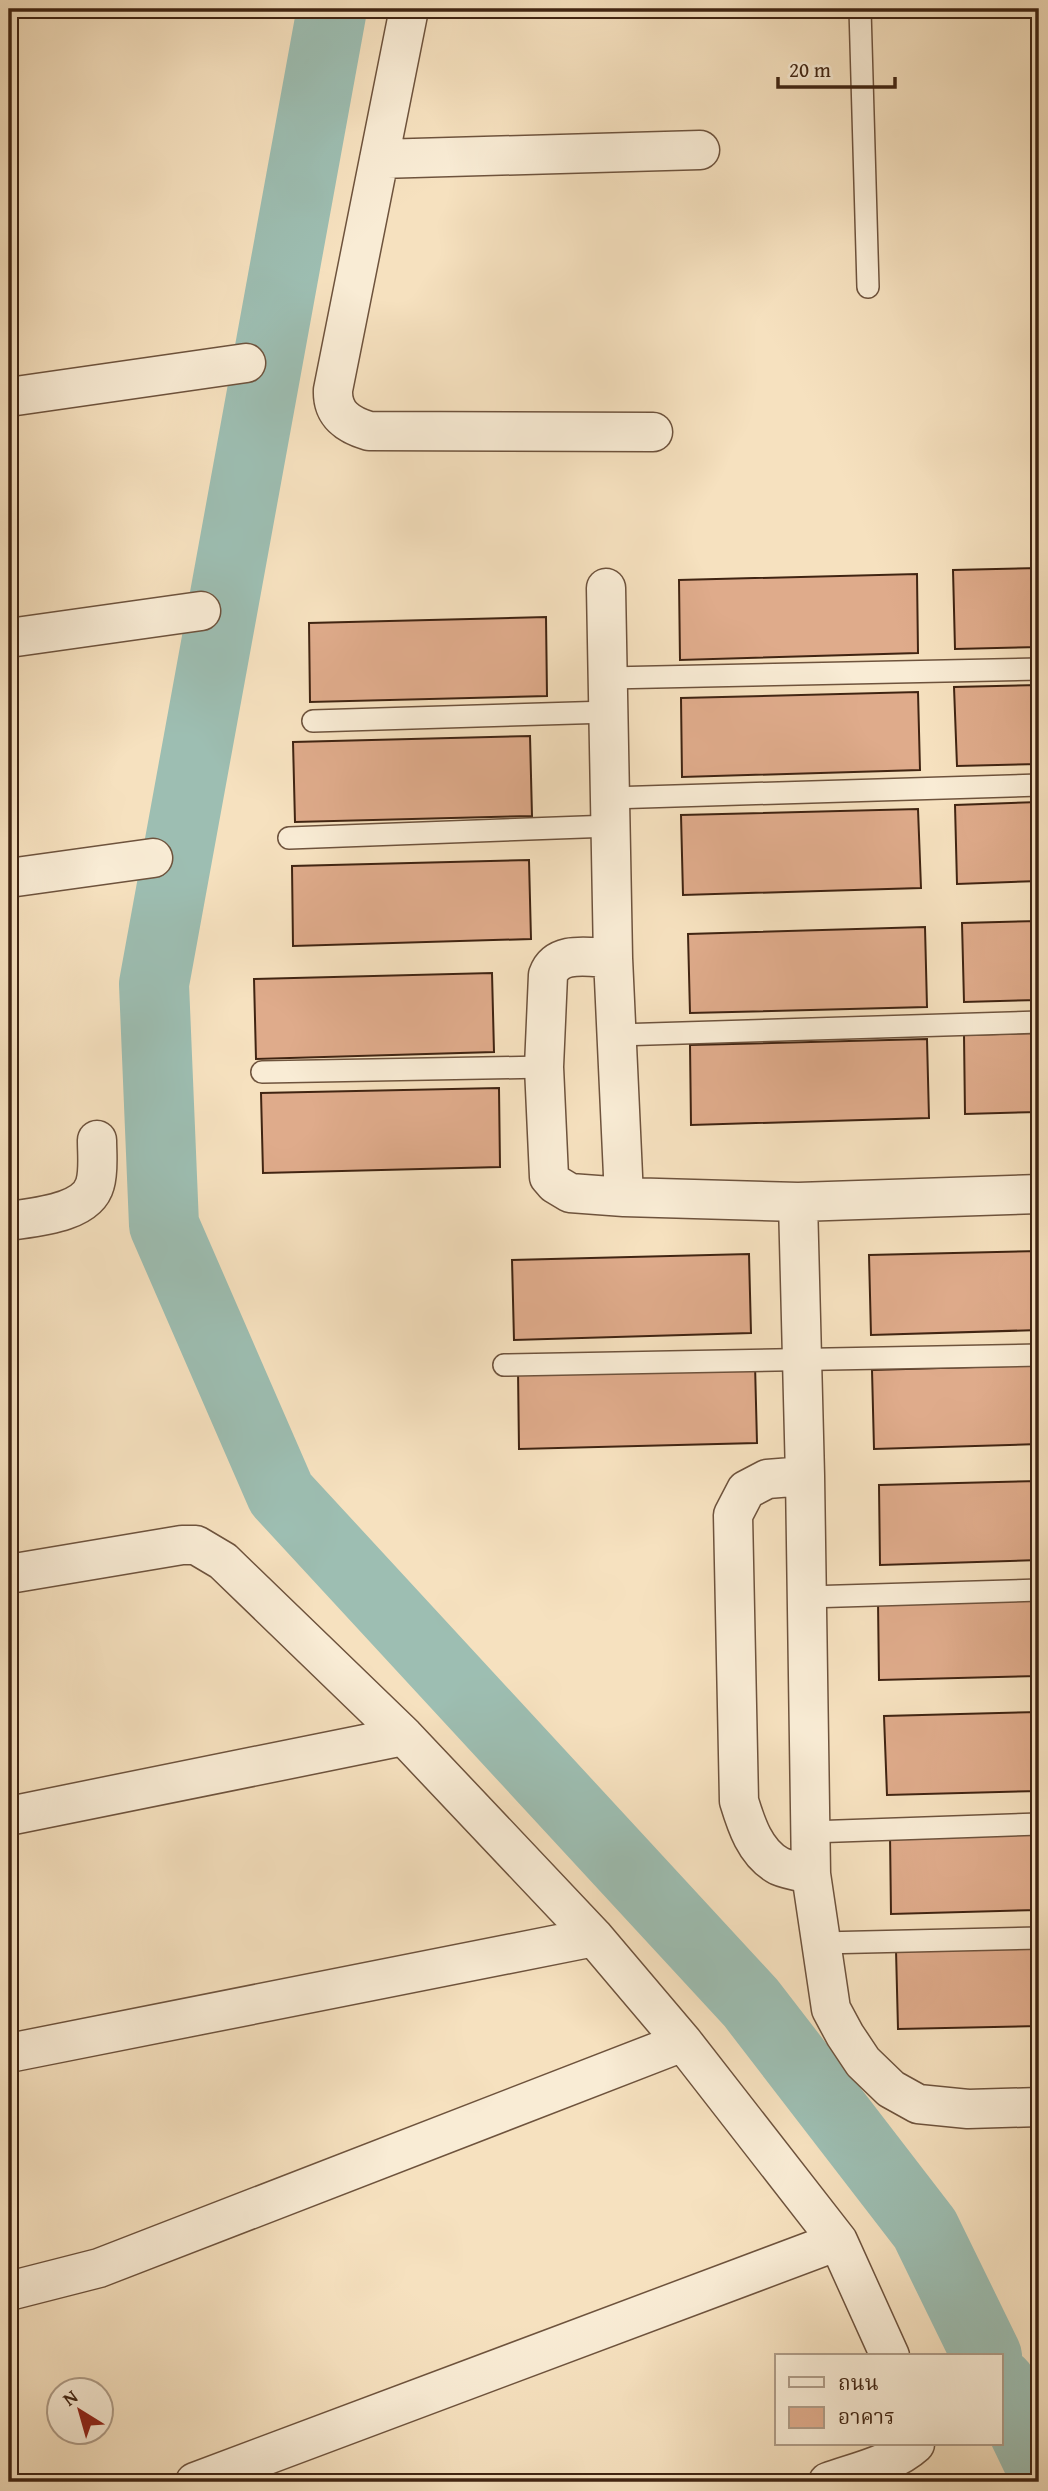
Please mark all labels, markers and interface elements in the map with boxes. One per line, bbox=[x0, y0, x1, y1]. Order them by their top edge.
scale bar bbox=[778, 46, 896, 90]
text: 20 m bbox=[789, 54, 831, 85]
legend bbox=[775, 2354, 1002, 2446]
text: ถนน bbox=[838, 2367, 879, 2398]
north arrow bbox=[46, 2376, 116, 2446]
text: N bbox=[56, 2382, 84, 2412]
text: อาคาร bbox=[838, 2401, 895, 2432]

